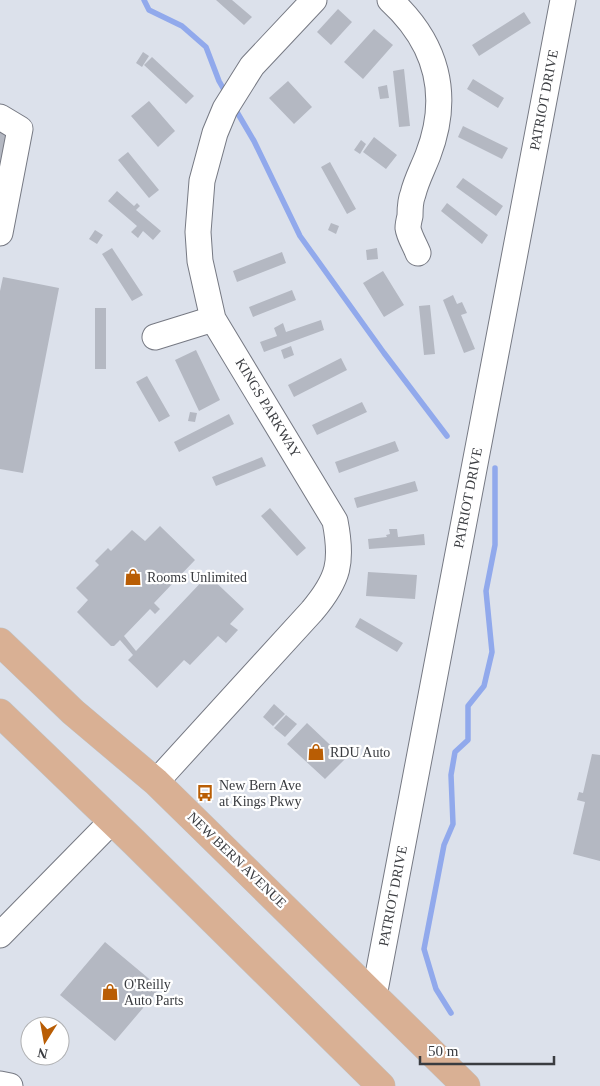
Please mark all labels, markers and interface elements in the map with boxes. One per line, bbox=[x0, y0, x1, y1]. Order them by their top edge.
street label: PATRIOT DRIVE bbox=[527, 48, 561, 152]
street label: KINGS PARKWAY bbox=[232, 356, 304, 460]
street label: PATRIOT DRIVE bbox=[451, 446, 485, 550]
shop icon: Rooms Unlimited bbox=[123, 567, 143, 587]
place label: Rooms Unlimited bbox=[147, 570, 247, 585]
shop icon: RDU Auto bbox=[306, 742, 326, 762]
place label: RDU Auto bbox=[330, 745, 390, 760]
place label: New Bern Ave at Kings Pkwy bbox=[219, 778, 301, 809]
bus stop icon: New Bern Ave at Kings Pkwy bbox=[195, 783, 215, 803]
street label: NEW BERN AVENUE bbox=[185, 809, 289, 911]
street label: PATRIOT DRIVE bbox=[376, 844, 410, 948]
place label: O'Reilly Auto Parts bbox=[124, 977, 184, 1008]
shop icon: O'Reilly Auto Parts bbox=[100, 982, 120, 1002]
north arrow bbox=[20, 1016, 70, 1066]
scale bar bbox=[420, 1034, 554, 1066]
text: 50 m bbox=[428, 1043, 459, 1059]
text: N bbox=[36, 1045, 49, 1062]

